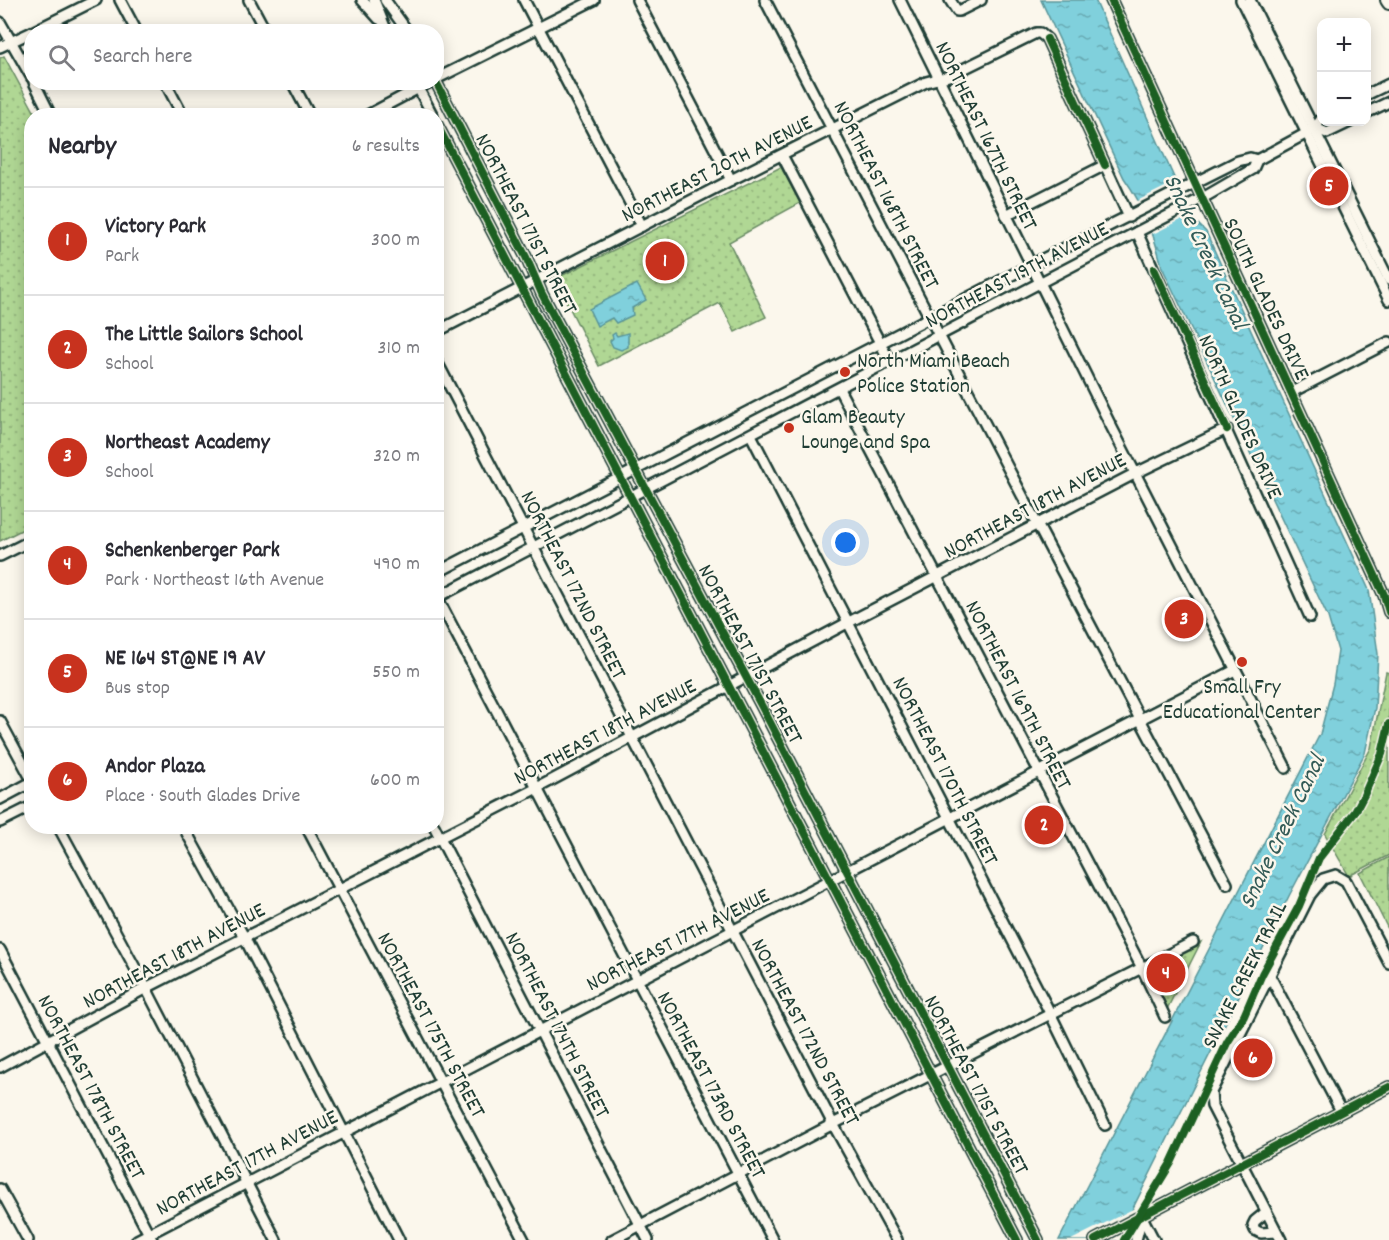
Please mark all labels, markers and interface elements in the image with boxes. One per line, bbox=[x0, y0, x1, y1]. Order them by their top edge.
map controls bbox=[1317, 18, 1371, 126]
button: + bbox=[1317, 18, 1371, 72]
search box bbox=[24, 24, 444, 90]
street label: NORTHEAST 167TH STREET bbox=[926, 37, 1044, 237]
icon: search bbox=[45, 41, 78, 74]
text: Search here bbox=[93, 42, 192, 73]
button: − bbox=[1317, 72, 1371, 126]
street label: NORTHEAST 168TH STREET bbox=[824, 96, 946, 295]
street label: NORTHEAST 20TH AVENUE bbox=[617, 109, 818, 232]
text: Nearby bbox=[48, 129, 116, 166]
street label: NORTHEAST 171ST STREET bbox=[466, 129, 584, 321]
text: 6 results bbox=[352, 133, 420, 161]
pin: 5 bbox=[1310, 164, 1348, 208]
water label: Snake Creek Canal bbox=[1154, 169, 1256, 337]
text: Victory Park bbox=[105, 212, 206, 243]
street label: SOUTH GLADES DRIVE bbox=[1214, 213, 1316, 386]
street label: NORTHEAST 19TH AVENUE bbox=[920, 215, 1115, 338]
text: 1 bbox=[65, 227, 70, 255]
text: 300 m bbox=[371, 227, 420, 255]
pin: 1 bbox=[646, 238, 684, 284]
text: Park bbox=[105, 243, 139, 271]
text: The Little Sailors School bbox=[105, 320, 303, 351]
street label: NORTH GLADES DRIVE bbox=[1189, 330, 1289, 505]
text: 2 bbox=[63, 335, 72, 363]
text: 310 m bbox=[378, 335, 420, 363]
place label: North Miami Beach Police Station bbox=[857, 347, 1010, 403]
text: School bbox=[105, 351, 154, 379]
marker: North Miami Beach Police Station bbox=[838, 365, 852, 379]
place label: Glam Beauty Lounge and Spa bbox=[801, 403, 930, 459]
marker: Glam Beauty Lounge and Spa bbox=[782, 421, 796, 435]
text: Northeast Academy bbox=[105, 428, 270, 459]
text: 3 bbox=[63, 443, 72, 471]
text: 320 m bbox=[373, 443, 420, 471]
street label: NORTHEAST 18TH AVENUE bbox=[939, 446, 1132, 568]
text: School bbox=[105, 459, 154, 487]
street label: NORTHEAST 172ND STREET bbox=[511, 486, 633, 685]
your location bbox=[831, 528, 860, 557]
text: Schenkenberger Park bbox=[105, 536, 280, 567]
text: 4 bbox=[63, 551, 72, 579]
text: 490 m bbox=[373, 551, 420, 579]
street label: NORTHEAST 171ST STREET bbox=[688, 559, 809, 750]
text: Park · Northeast 16th Avenue bbox=[105, 567, 324, 595]
street label: NORTHEAST 169TH STREET bbox=[956, 596, 1078, 796]
pin: 3 bbox=[1164, 596, 1204, 642]
text: NE 164 ST@NE 19 AV bbox=[105, 644, 265, 675]
marker: Small Fry Educational Center bbox=[1235, 655, 1249, 669]
text: 5 bbox=[63, 659, 72, 687]
text: 550 m bbox=[372, 659, 420, 687]
street label: NORTHEAST 18TH AVENUE bbox=[509, 672, 702, 794]
street label: NORTHEAST 170TH STREET bbox=[883, 672, 1005, 872]
place label: Small Fry Educational Center bbox=[1163, 673, 1322, 729]
text: Bus stop bbox=[105, 675, 170, 703]
water label: Snake Creek Canal bbox=[1232, 748, 1337, 915]
text: Andor Plaza bbox=[105, 752, 205, 783]
text: 6 bbox=[63, 767, 72, 795]
text: 600 m bbox=[370, 767, 420, 795]
text: Place · South Glades Drive bbox=[105, 783, 300, 811]
pin: 2 bbox=[1024, 802, 1064, 848]
street label: NORTHEAST 17TH AVENUE bbox=[581, 881, 776, 1001]
street label: NORTHEAST 18TH AVENUE bbox=[78, 896, 271, 1018]
street label: SNAKE CREEK TRAIL bbox=[1196, 896, 1297, 1055]
street label: NORTHEAST 175TH STREET bbox=[368, 927, 492, 1124]
street label: NORTHEAST 174TH STREET bbox=[495, 927, 616, 1124]
street label: NORTHEAST 172ND STREET bbox=[741, 934, 866, 1132]
pin: 4 bbox=[1146, 950, 1186, 996]
street label: NORTHEAST 173RD STREET bbox=[647, 987, 772, 1185]
street label: NORTHEAST 178TH STREET bbox=[28, 990, 152, 1186]
street label: NORTHEAST 171ST STREET bbox=[914, 990, 1035, 1181]
pin: 6 bbox=[1234, 1036, 1272, 1080]
street label: NORTHEAST 17TH AVENUE bbox=[151, 1103, 344, 1225]

